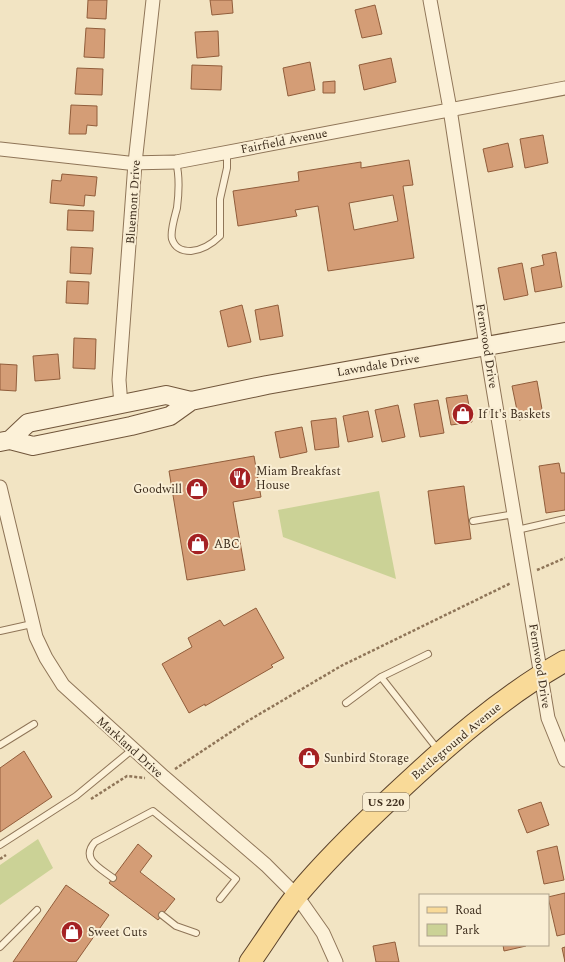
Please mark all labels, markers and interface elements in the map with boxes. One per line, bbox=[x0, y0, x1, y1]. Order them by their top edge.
street label: Fairfield Avenue bbox=[239, 124, 329, 159]
street label: Bluemont Drive bbox=[121, 159, 146, 245]
street label: Fernwood Drive bbox=[470, 302, 503, 390]
street label: Lawndale Drive bbox=[335, 349, 421, 382]
shop icon: If It's Baskets bbox=[450, 401, 476, 427]
place label: If It's Baskets bbox=[478, 405, 551, 424]
place label: Miam Breakfast House bbox=[256, 462, 341, 495]
restaurant icon: Miam Breakfast House bbox=[227, 465, 253, 491]
shop icon: Goodwill bbox=[184, 476, 210, 502]
place label: Goodwill bbox=[133, 480, 182, 499]
shop icon: ABC bbox=[185, 531, 211, 557]
place label: ABC bbox=[214, 535, 240, 554]
street label: Fernwood Drive bbox=[523, 622, 556, 710]
street label: Battleground Avenue bbox=[407, 698, 506, 785]
street label: Markland Drive bbox=[92, 712, 167, 783]
shop icon: Sunbird Storage bbox=[296, 745, 322, 771]
place label: Sunbird Storage bbox=[324, 749, 409, 768]
road number: US 220 bbox=[363, 793, 409, 811]
legend bbox=[419, 894, 549, 946]
text: Road bbox=[455, 901, 482, 920]
shop icon: Sweet Cuts bbox=[59, 919, 85, 945]
text: Park bbox=[455, 921, 480, 940]
place label: Sweet Cuts bbox=[88, 923, 147, 942]

